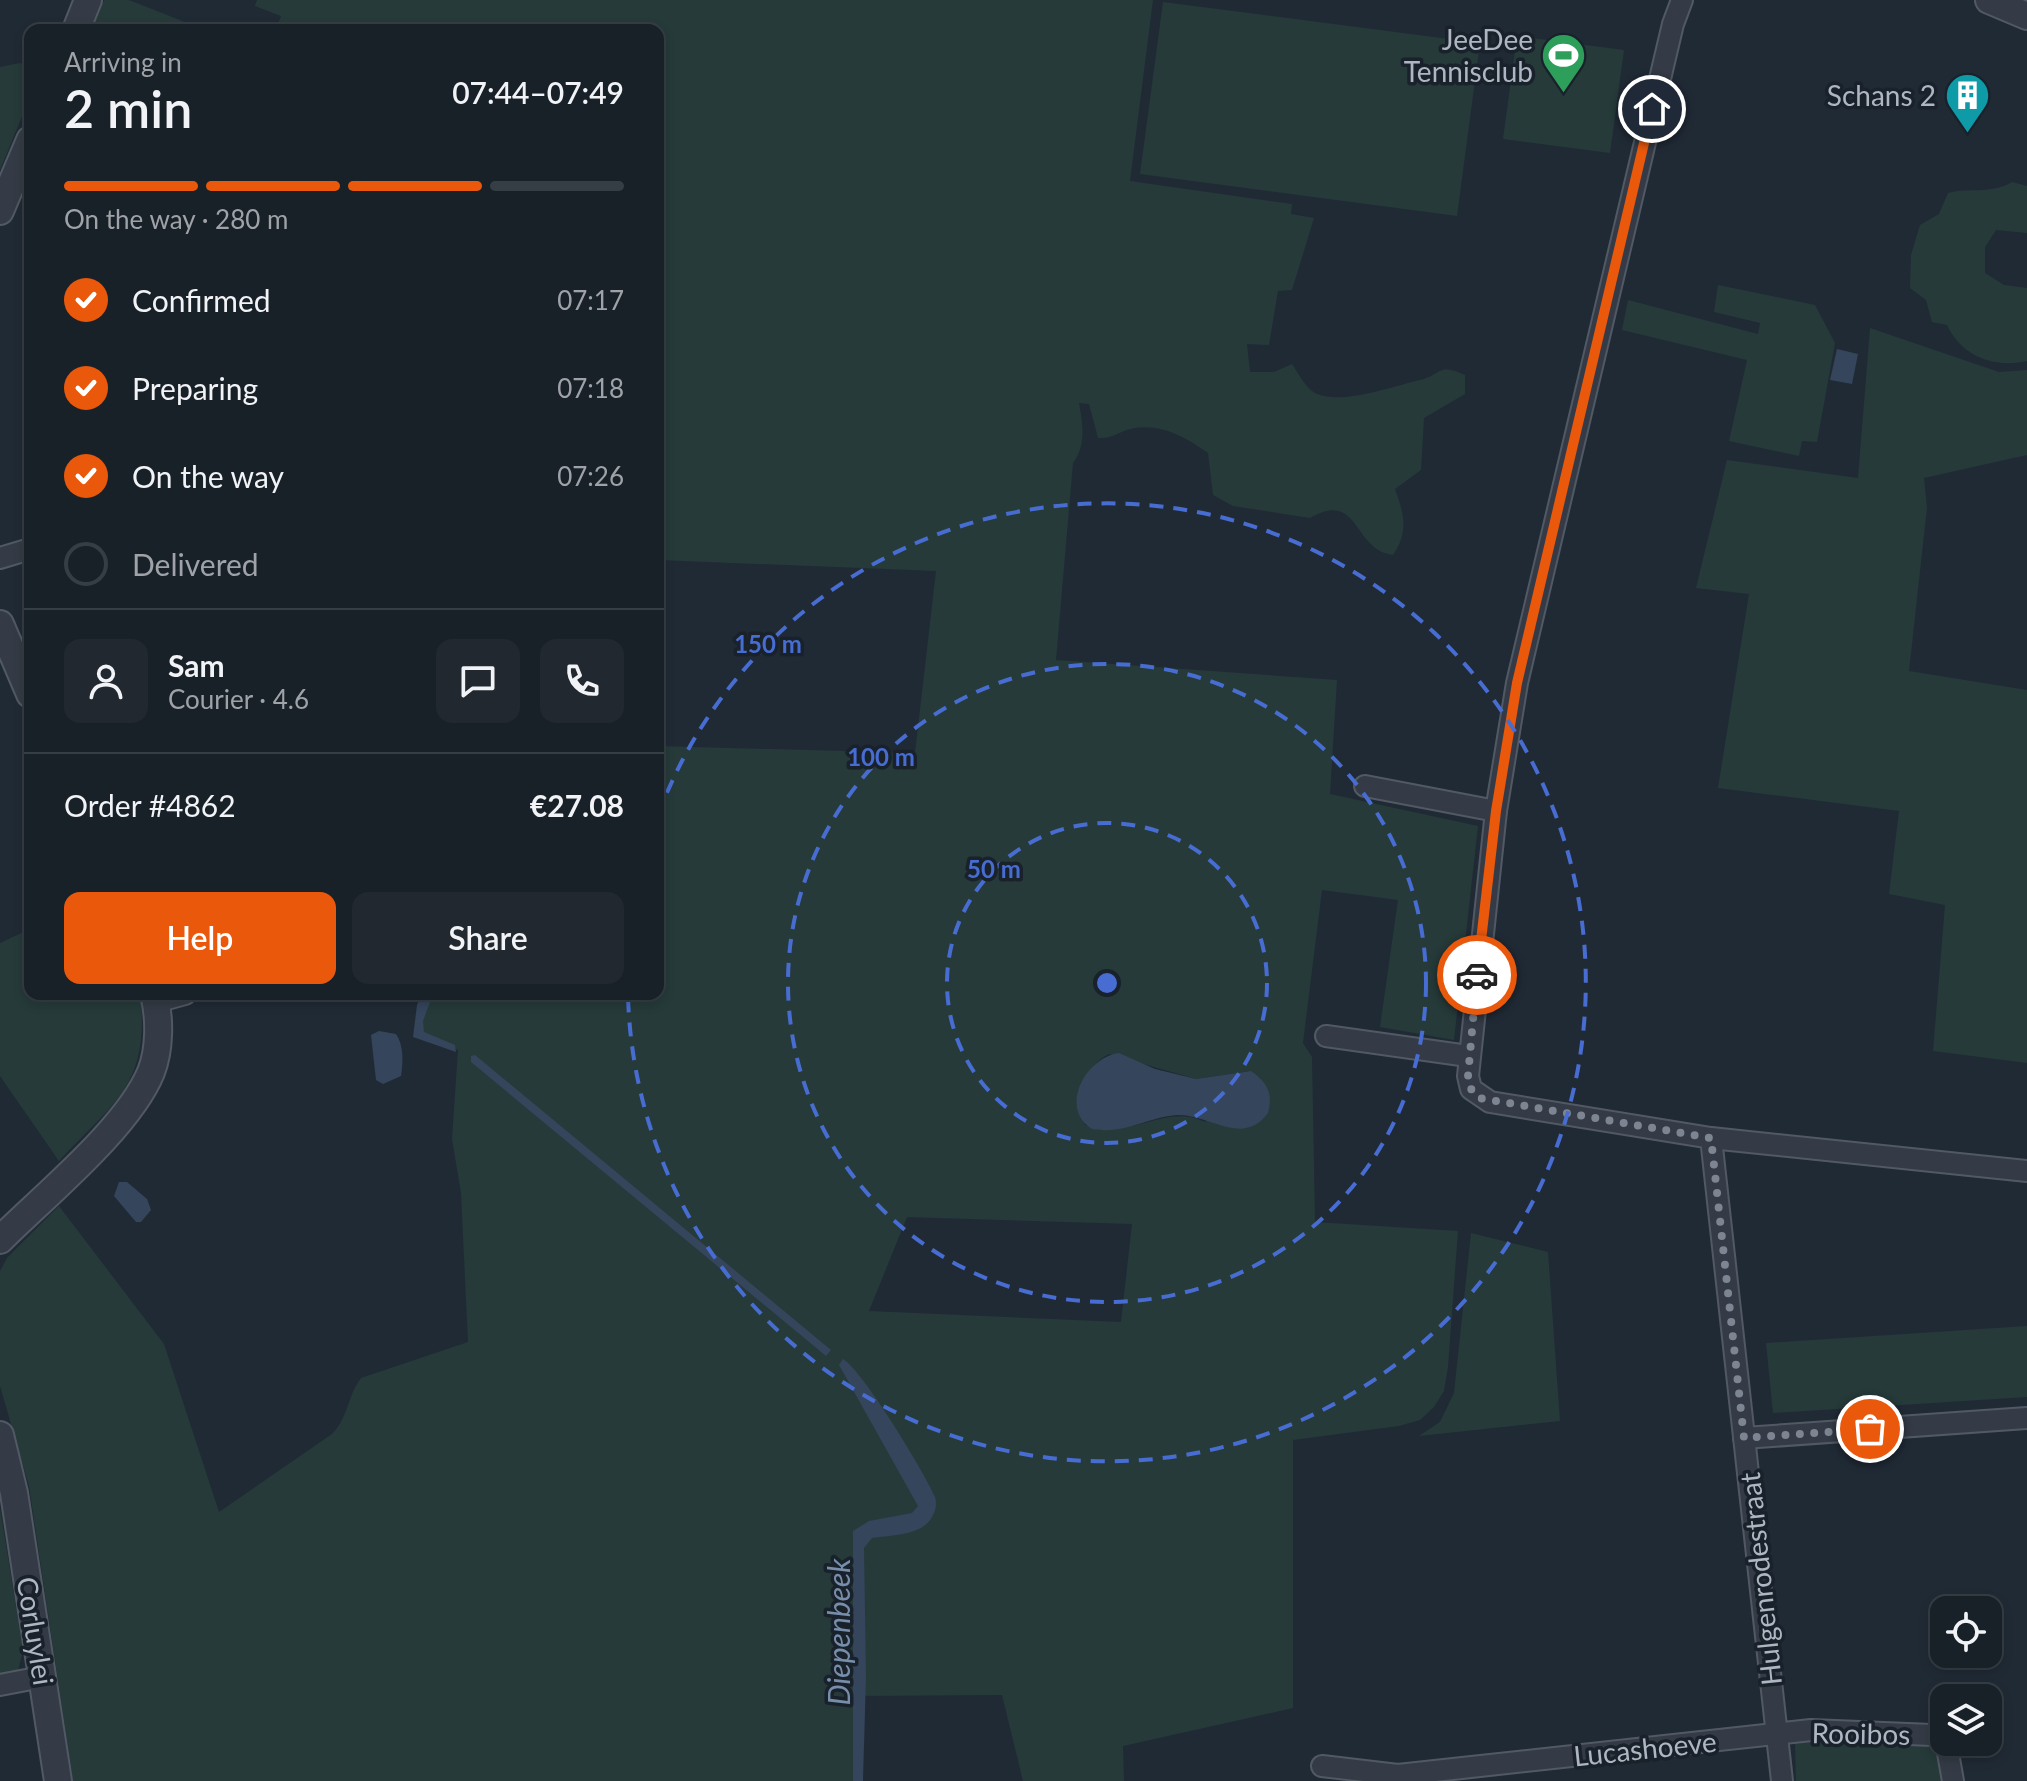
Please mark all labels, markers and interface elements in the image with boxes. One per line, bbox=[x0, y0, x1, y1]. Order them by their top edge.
place label: JeeDee Tennisclub bbox=[1404, 22, 1533, 88]
sports icon: JeeDee Tennisclub bbox=[1540, 31, 1588, 94]
text: Arriving in bbox=[64, 46, 182, 78]
building icon: Schans 2 bbox=[1943, 71, 1991, 134]
text: 07:44–07:49 bbox=[452, 74, 624, 110]
pin bbox=[1618, 75, 1686, 143]
text: 2 min bbox=[64, 77, 192, 139]
place label: Schans 2 bbox=[1827, 78, 1936, 112]
icon: home bbox=[1630, 87, 1674, 131]
text: On the way · 280 m bbox=[64, 203, 288, 235]
icon: check bbox=[64, 278, 108, 322]
text: Confirmed bbox=[132, 282, 271, 318]
text: 07:17 bbox=[557, 284, 624, 316]
icon: check bbox=[64, 366, 108, 410]
text: Preparing bbox=[132, 370, 258, 406]
text: 07:18 bbox=[557, 372, 624, 404]
icon: check bbox=[64, 454, 108, 498]
text: On the way bbox=[132, 458, 284, 494]
text: 07:26 bbox=[557, 460, 624, 492]
text: Delivered bbox=[132, 546, 259, 582]
text: 150 m bbox=[734, 629, 802, 658]
button: person bbox=[64, 639, 148, 723]
button: chat bbox=[436, 639, 520, 723]
button: phone bbox=[540, 639, 624, 723]
text: Sam bbox=[168, 647, 225, 683]
text: Courier · 4.6 bbox=[168, 683, 309, 715]
text: 100 m bbox=[847, 742, 915, 771]
text: Order #4862 bbox=[64, 787, 236, 823]
text: €27.08 bbox=[530, 787, 624, 823]
text: 50 m bbox=[967, 854, 1021, 883]
button: Help bbox=[64, 892, 336, 984]
button: Share bbox=[352, 892, 624, 984]
courier bbox=[1437, 935, 1517, 1015]
icon: car bbox=[1455, 953, 1499, 997]
centre of rings bbox=[1093, 969, 1121, 997]
pin bbox=[1836, 1395, 1904, 1463]
icon: bag bbox=[1848, 1407, 1892, 1451]
street label: Hulgenrodestraat bbox=[1732, 1471, 1788, 1687]
water label: Diepenbeek bbox=[820, 1558, 856, 1706]
street label: Corluylei bbox=[11, 1574, 61, 1688]
map controls bbox=[1930, 1596, 2002, 1756]
button: locate bbox=[1930, 1596, 2002, 1668]
button: layers bbox=[1930, 1684, 2002, 1756]
street label: Rooibos bbox=[1811, 1715, 1911, 1751]
street label: Lucashoeve bbox=[1572, 1724, 1718, 1772]

